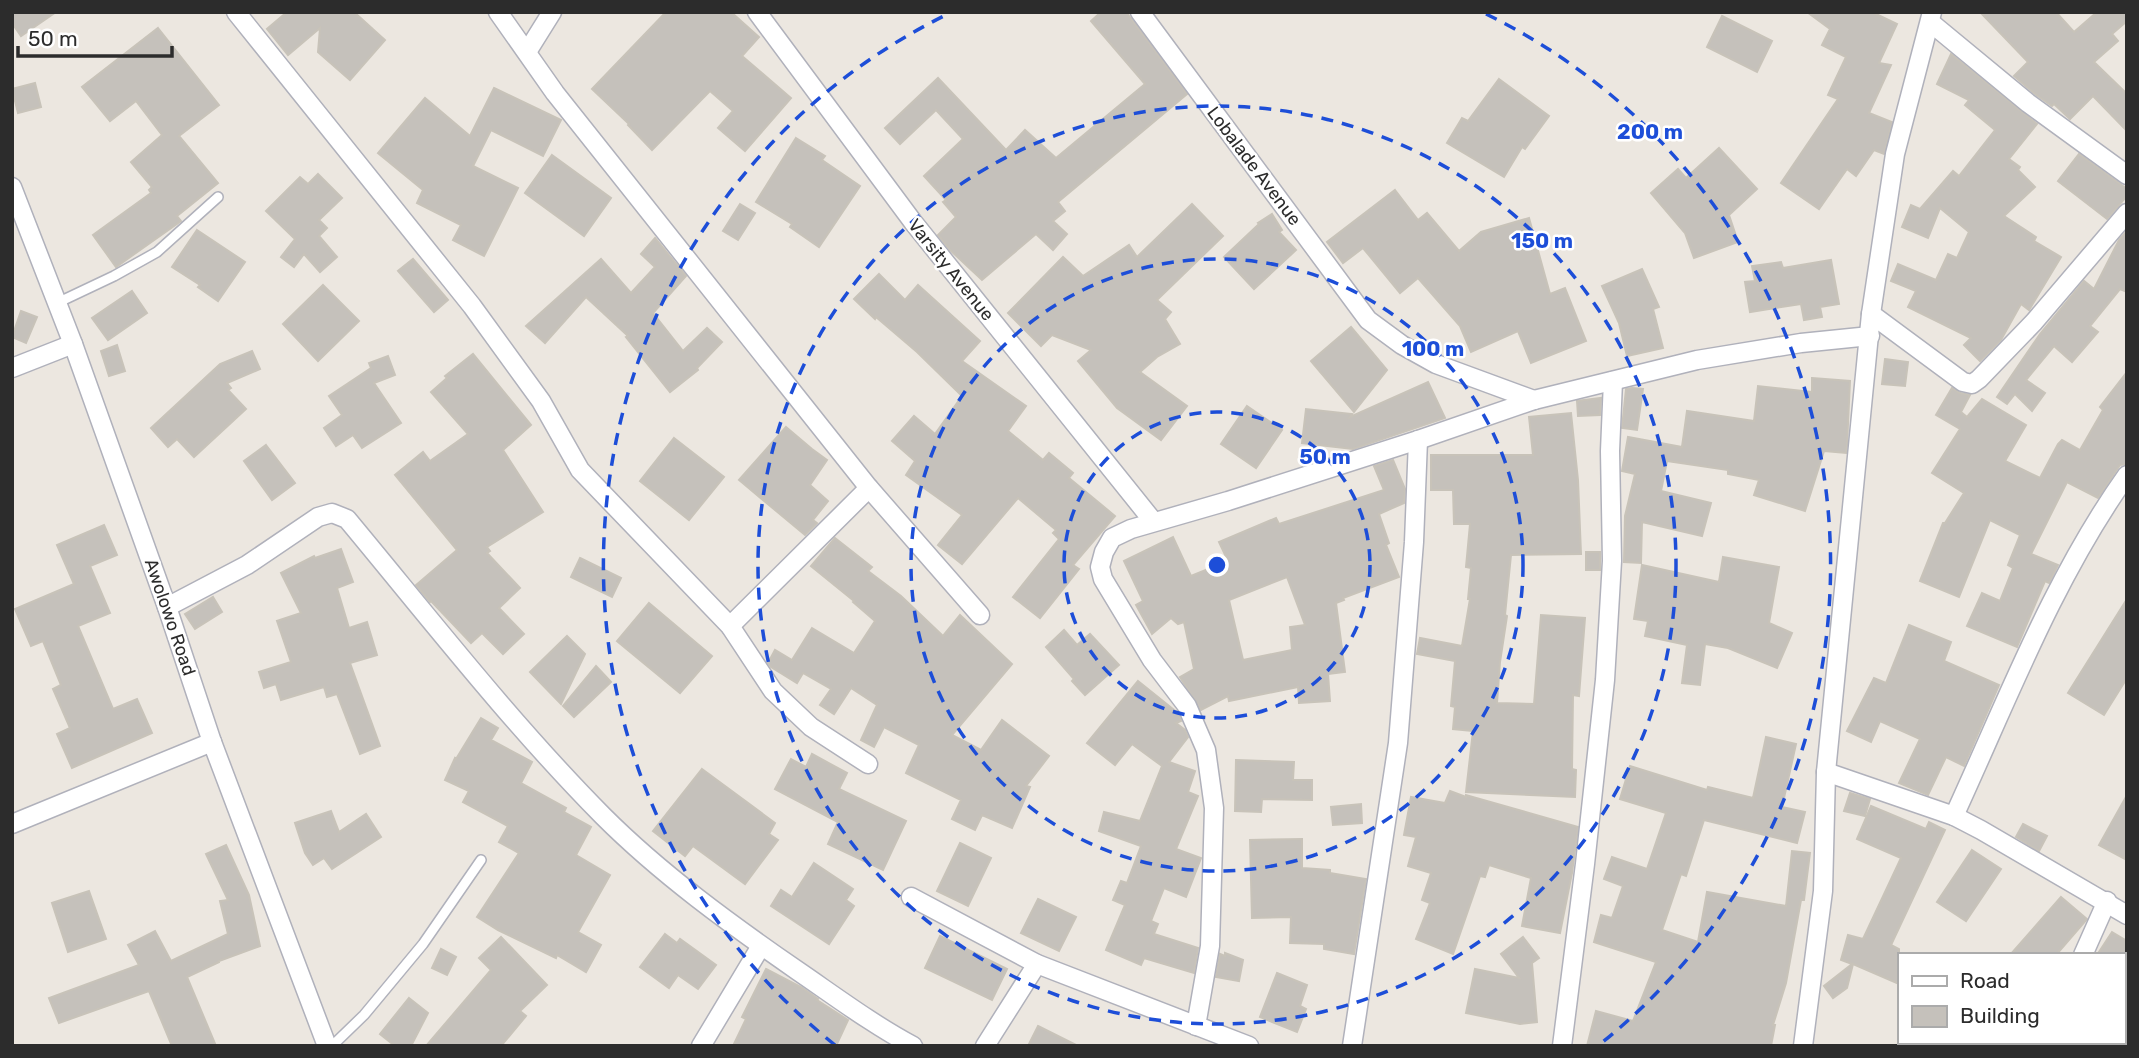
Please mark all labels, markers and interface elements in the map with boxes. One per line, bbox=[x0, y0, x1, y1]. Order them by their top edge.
scale bar bbox=[18, 14, 172, 58]
text: 50 m bbox=[28, 26, 78, 51]
street label: Lobalade Avenue bbox=[1202, 102, 1306, 230]
text: 200 m bbox=[1617, 119, 1683, 144]
street label: Varsity Avenue bbox=[903, 215, 999, 325]
text: 150 m bbox=[1511, 228, 1573, 253]
text: 100 m bbox=[1402, 336, 1464, 361]
text: 50 m bbox=[1299, 444, 1351, 469]
centre of rings bbox=[1205, 553, 1229, 577]
street label: Awolowo Road bbox=[140, 556, 200, 678]
legend bbox=[1898, 953, 2125, 1044]
text: Road bbox=[1960, 968, 2010, 993]
text: Building bbox=[1960, 1003, 2040, 1028]

